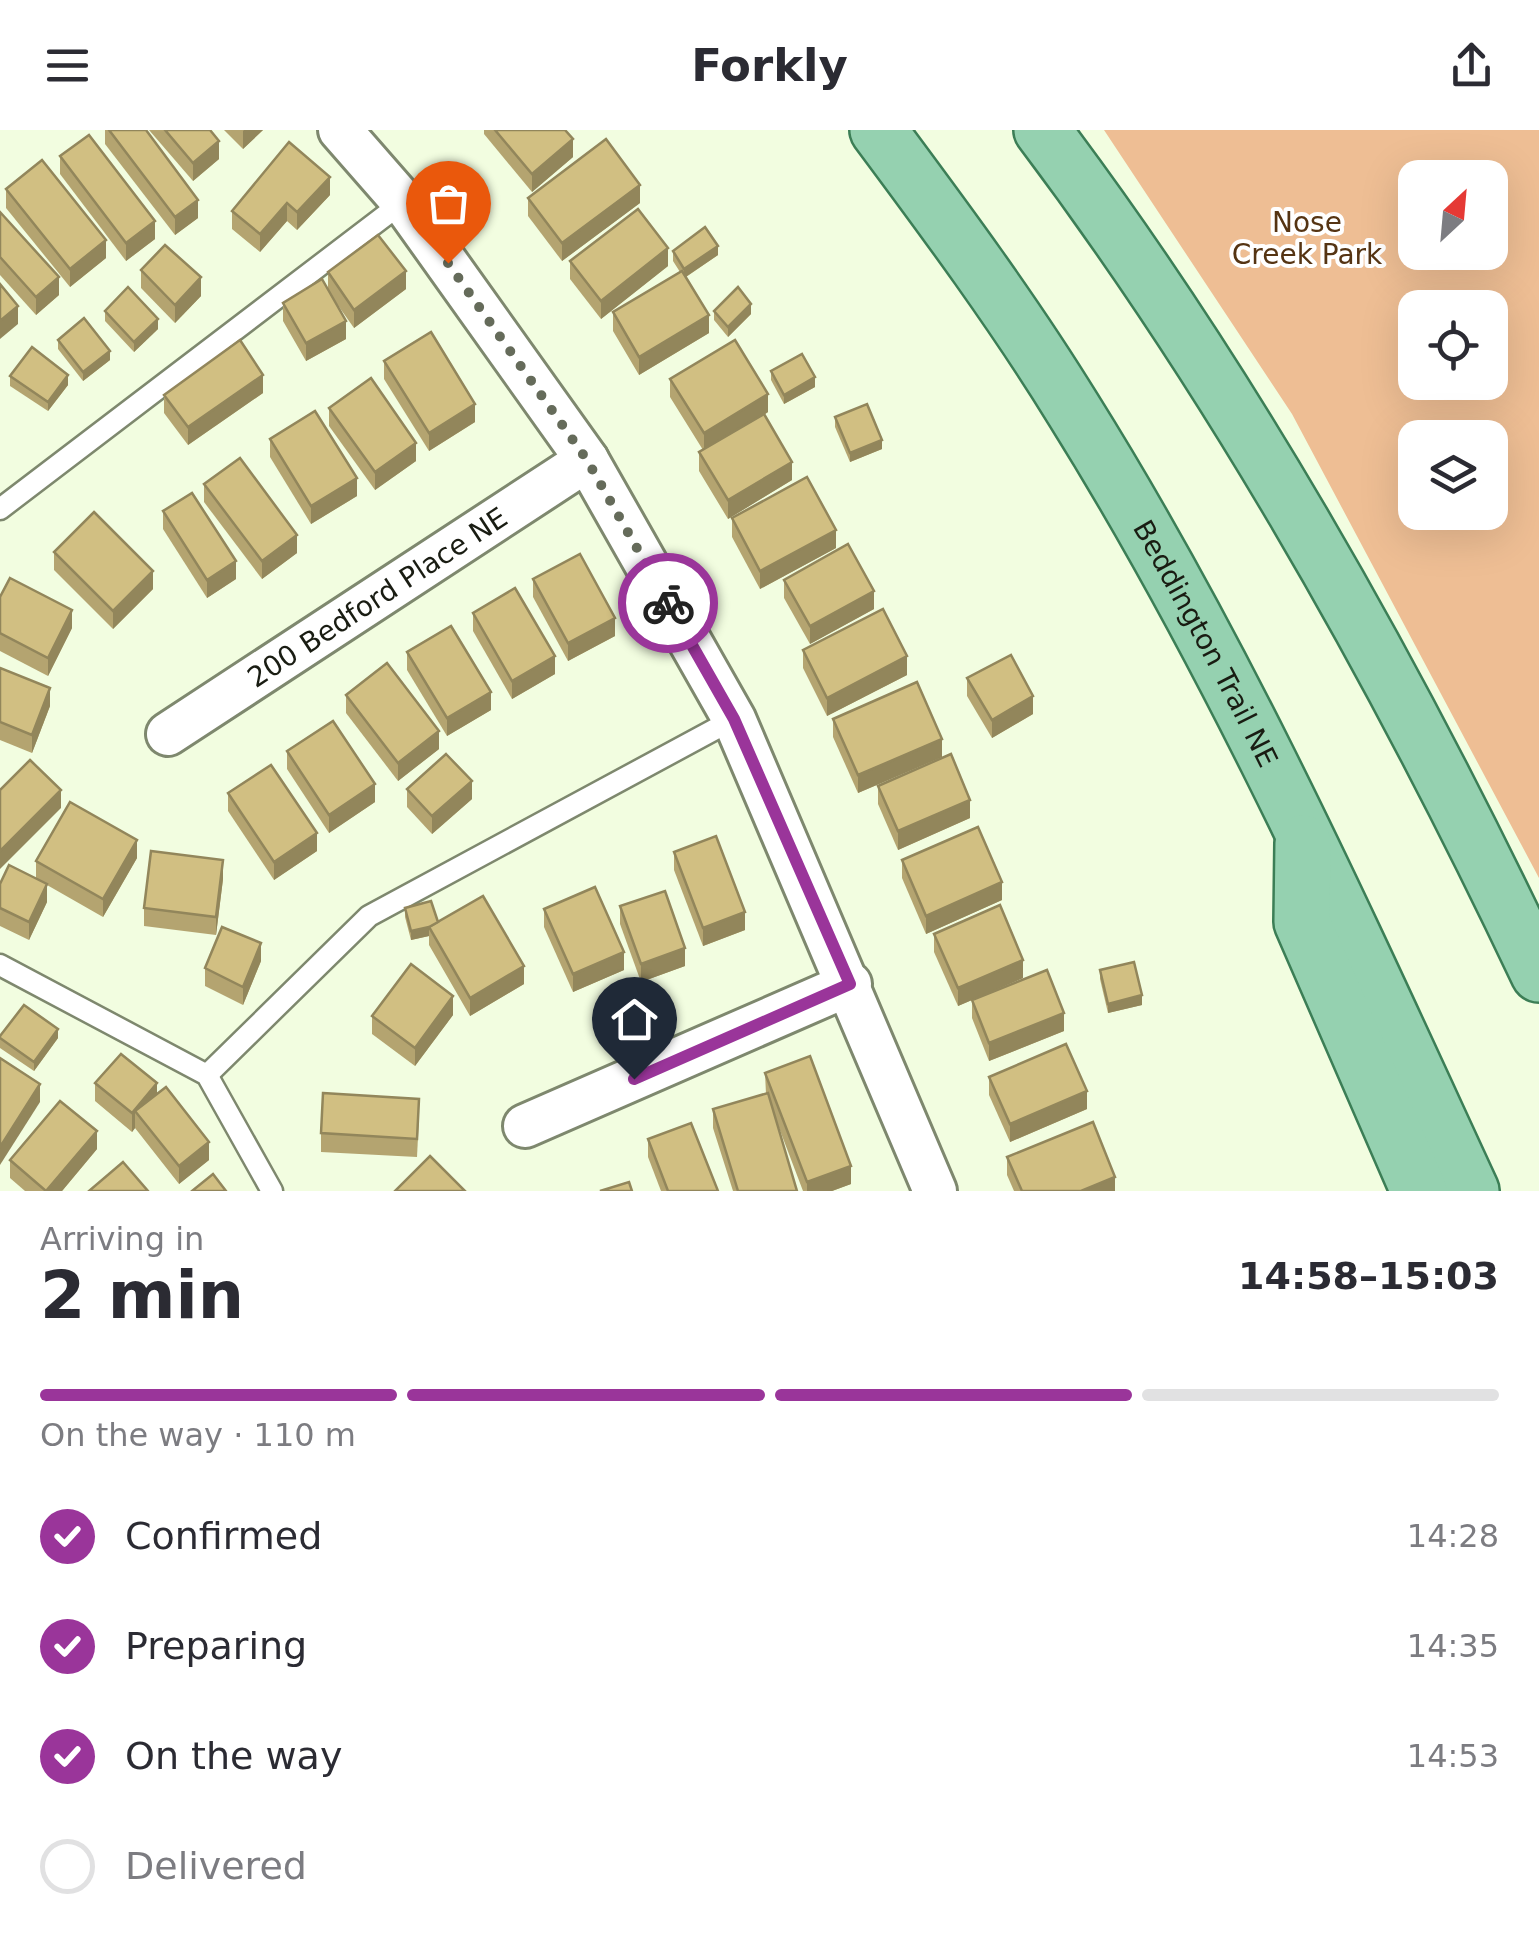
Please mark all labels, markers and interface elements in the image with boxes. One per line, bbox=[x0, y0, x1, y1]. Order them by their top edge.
icon: menu bbox=[40, 38, 95, 93]
icon: share bbox=[1444, 38, 1499, 93]
text: Forkly bbox=[691, 39, 848, 92]
north arrow bbox=[1398, 160, 1508, 270]
map controls bbox=[1398, 160, 1508, 530]
pin bbox=[406, 161, 491, 264]
icon: bag bbox=[421, 176, 476, 231]
park label: Nose Creek Park bbox=[1232, 206, 1383, 271]
button: locate bbox=[1398, 290, 1508, 400]
button: layers bbox=[1398, 420, 1508, 530]
street label: 200 Bedford Place NE bbox=[242, 501, 513, 694]
street label: Beddington Trail NE bbox=[1126, 514, 1284, 772]
courier bbox=[618, 553, 718, 653]
icon: bike bbox=[641, 576, 696, 631]
pin bbox=[592, 977, 677, 1080]
icon: home bbox=[607, 992, 662, 1047]
text: Arriving in bbox=[40, 1220, 204, 1258]
text: 14:58–15:03 bbox=[1238, 1254, 1499, 1298]
text: 2 min bbox=[40, 1258, 244, 1333]
text: On the way · 110 m bbox=[40, 1416, 356, 1454]
icon: check bbox=[40, 1509, 95, 1564]
text: Confirmed bbox=[125, 1514, 322, 1558]
text: 14:28 bbox=[1407, 1517, 1499, 1555]
icon: check bbox=[40, 1619, 95, 1674]
text: Preparing bbox=[125, 1624, 307, 1668]
text: 14:35 bbox=[1407, 1627, 1499, 1665]
icon: check bbox=[40, 1729, 95, 1784]
text: On the way bbox=[125, 1734, 342, 1778]
text: 14:53 bbox=[1407, 1737, 1499, 1775]
text: Delivered bbox=[125, 1844, 307, 1888]

